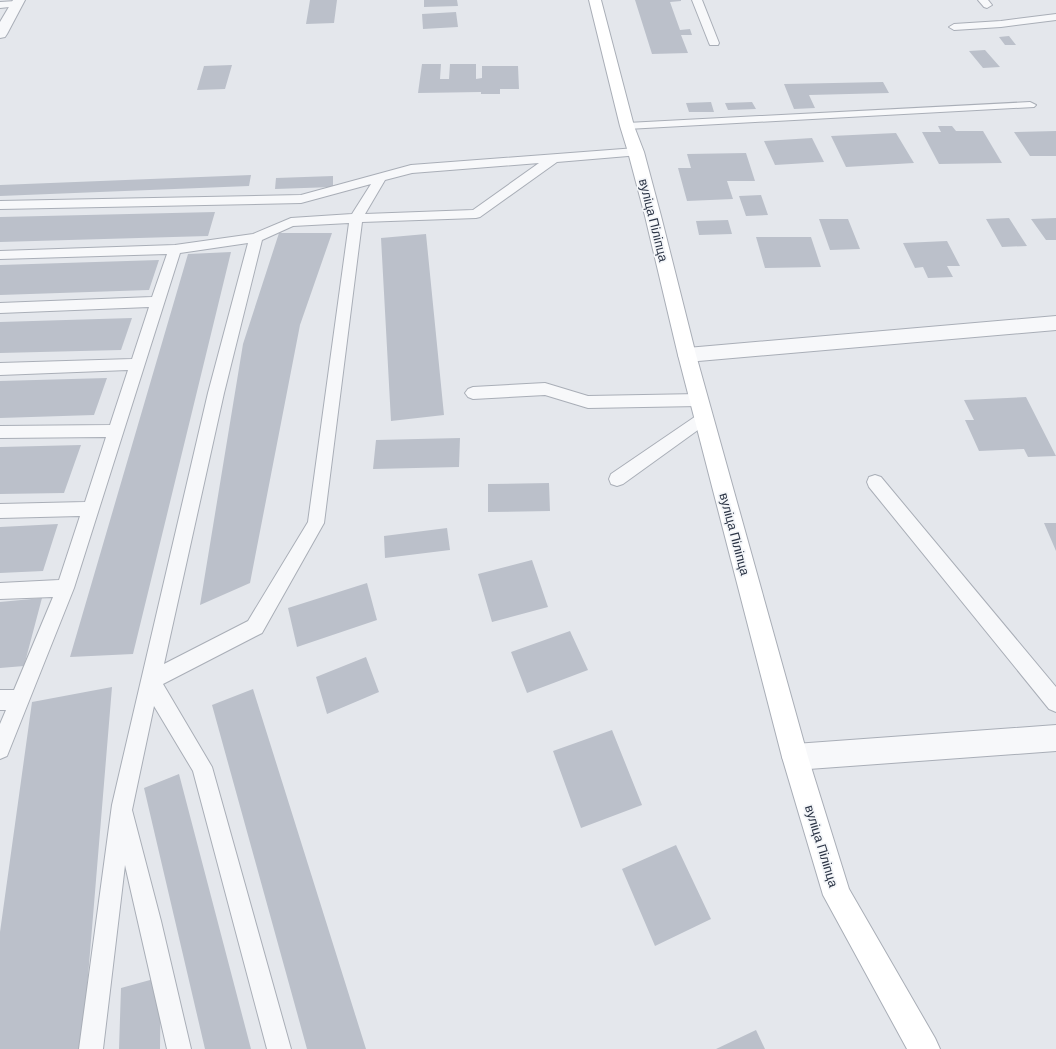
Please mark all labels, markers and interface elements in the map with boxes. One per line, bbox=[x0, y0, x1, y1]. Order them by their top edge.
street label: вуліца Піліпца bbox=[636, 177, 672, 264]
street label: вуліца Піліпца bbox=[716, 491, 754, 578]
street label: вуліца Піліпца bbox=[802, 803, 842, 890]

